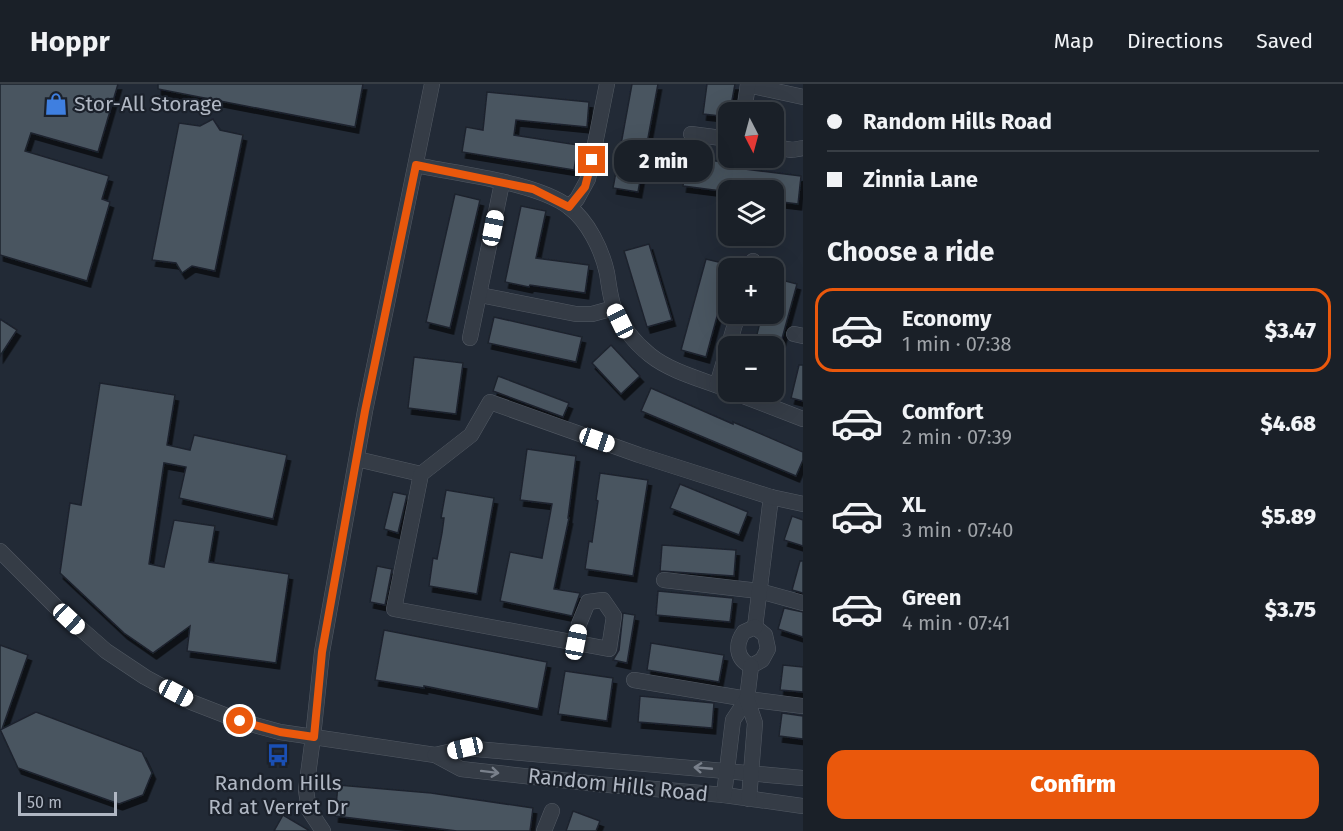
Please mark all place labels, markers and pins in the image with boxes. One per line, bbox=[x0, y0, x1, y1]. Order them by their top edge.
shop icon: Stor-All Storage bbox=[43, 91, 69, 117]
place label: Stor-All Storage bbox=[74, 91, 222, 117]
bus stop icon: Random Hills Rd at Verret Dr bbox=[265, 742, 291, 768]
place label: Random Hills Rd at Verret Dr bbox=[208, 770, 348, 820]

